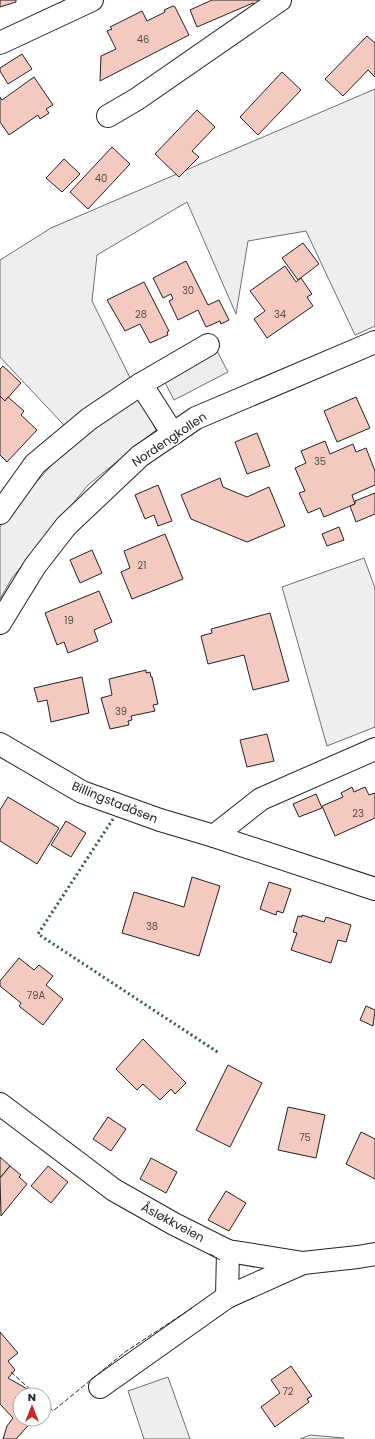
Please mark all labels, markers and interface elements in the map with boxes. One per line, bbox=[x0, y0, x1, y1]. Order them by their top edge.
house number: 46 bbox=[137, 32, 149, 47]
house number: 40 bbox=[95, 171, 107, 186]
house number: 30 bbox=[182, 283, 194, 298]
house number: 28 bbox=[135, 307, 147, 322]
house number: 34 bbox=[274, 307, 286, 322]
street label: Nordengkollen bbox=[128, 408, 210, 470]
house number: 35 bbox=[314, 454, 326, 469]
house number: 21 bbox=[138, 558, 146, 573]
house number: 19 bbox=[64, 613, 74, 628]
house number: 39 bbox=[115, 704, 127, 719]
street label: Billingstadåsen bbox=[69, 777, 161, 827]
house number: 23 bbox=[352, 806, 364, 821]
house number: 38 bbox=[146, 919, 158, 934]
house number: 79A bbox=[27, 988, 46, 1003]
house number: 75 bbox=[299, 1130, 311, 1145]
street label: Åsløkkveien bbox=[138, 1198, 208, 1246]
house number: 72 bbox=[282, 1384, 294, 1399]
north arrow bbox=[12, 1387, 52, 1427]
text: N bbox=[28, 1389, 36, 1405]

